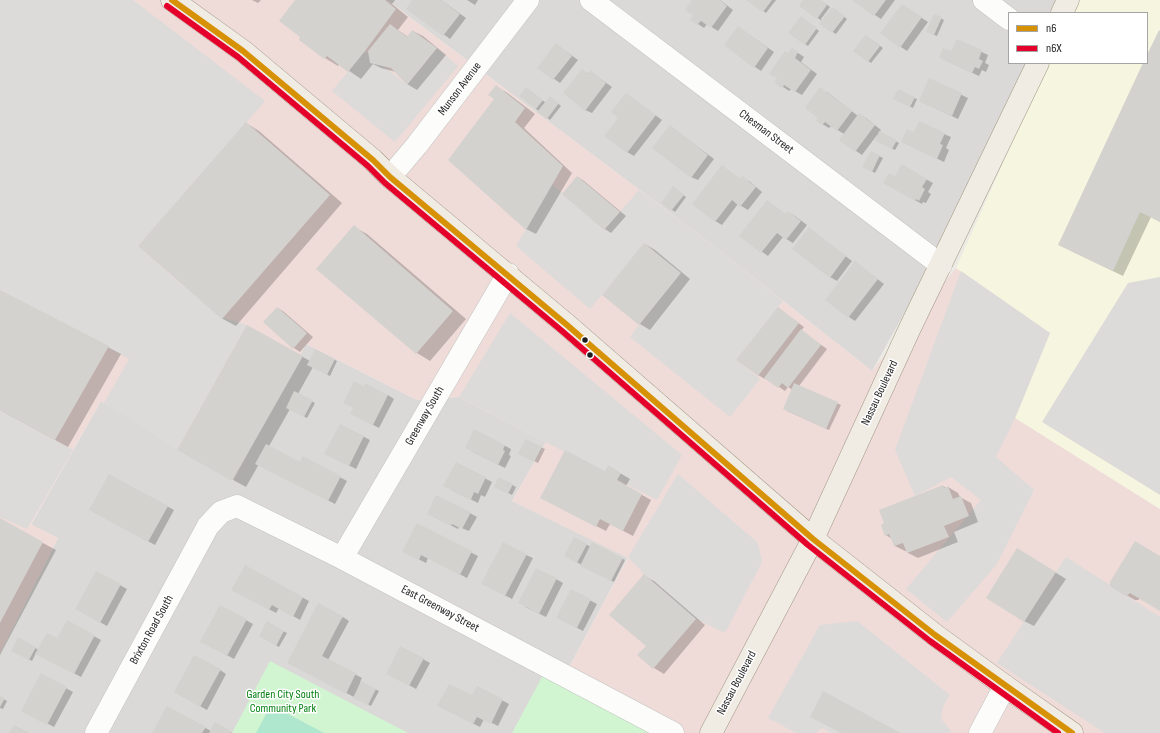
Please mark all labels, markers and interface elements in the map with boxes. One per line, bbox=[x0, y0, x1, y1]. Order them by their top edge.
legend bbox=[1008, 12, 1148, 64]
text: n6 bbox=[1046, 21, 1056, 36]
text: n6X bbox=[1046, 41, 1061, 56]
street label: Munson Avenue bbox=[435, 60, 485, 118]
street label: Chesman Street bbox=[736, 107, 796, 157]
unlabelled marker bbox=[580, 335, 590, 345]
unlabelled marker bbox=[585, 350, 595, 360]
street label: Nassau Boulevard bbox=[859, 358, 901, 428]
street label: Greenway South bbox=[402, 384, 448, 448]
street label: East Greenway Street bbox=[399, 582, 481, 636]
street label: Brixton Road South bbox=[127, 593, 177, 667]
street label: Nassau Boulevard bbox=[714, 649, 760, 717]
park label: Garden City South Community Park bbox=[247, 688, 319, 716]

